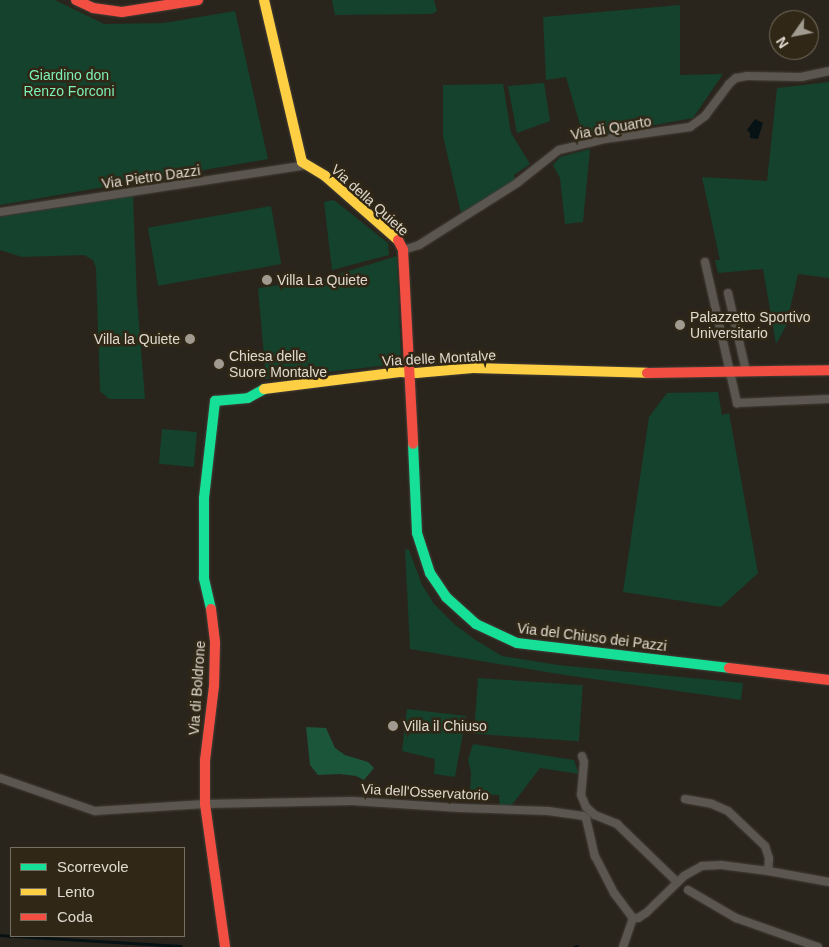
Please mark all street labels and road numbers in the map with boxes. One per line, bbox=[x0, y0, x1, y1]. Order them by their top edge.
street label: Via di Quarto bbox=[569, 113, 653, 143]
street label: Via della Quiete bbox=[328, 161, 412, 239]
street label: Via Pietro Dazzi bbox=[101, 162, 201, 192]
street label: Via delle Montalve bbox=[382, 347, 496, 369]
street label: Via del Chiuso dei Pazzi bbox=[516, 619, 668, 655]
street label: Via di Boldrone bbox=[185, 640, 209, 736]
street label: Via dell'Osservatorio bbox=[361, 780, 489, 804]

